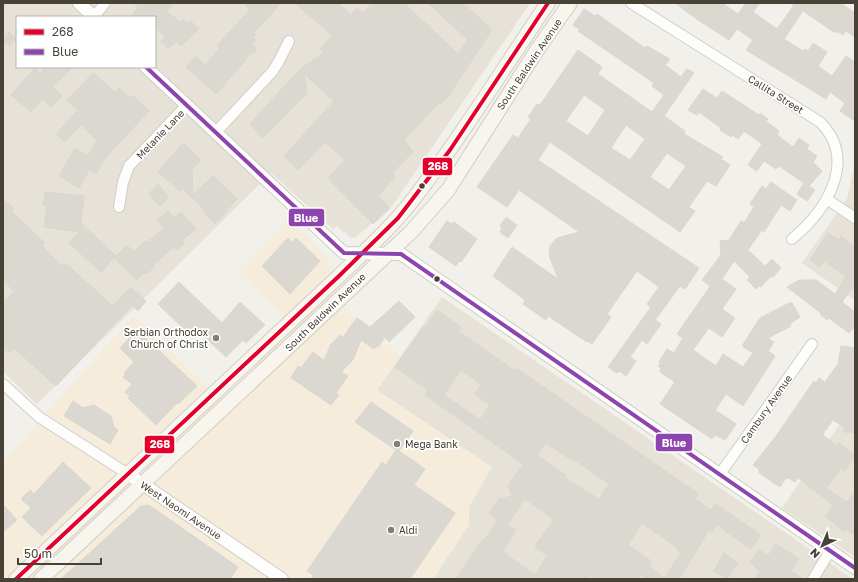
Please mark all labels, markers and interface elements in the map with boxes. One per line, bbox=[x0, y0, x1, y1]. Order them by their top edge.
legend bbox=[16, 16, 156, 68]
street label: South Baldwin Avenue bbox=[494, 16, 564, 112]
text: 268 bbox=[52, 24, 74, 39]
text: Blue bbox=[52, 44, 78, 59]
street label: Callita Street bbox=[746, 72, 806, 116]
street label: Melanie Lane bbox=[134, 107, 187, 161]
line badge: 268 bbox=[422, 157, 453, 176]
text: 268 bbox=[428, 159, 448, 172]
unlabelled marker bbox=[417, 181, 427, 191]
line badge: Blue bbox=[288, 208, 325, 227]
text: Blue bbox=[294, 211, 319, 224]
street label: South Baldwin Avenue bbox=[282, 270, 368, 354]
unlabelled marker bbox=[432, 274, 442, 284]
place label: Serbian Orthodox Church of Christ bbox=[124, 326, 208, 350]
marker: Serbian Orthodox Church of Christ bbox=[211, 333, 221, 343]
street label: Cambury Avenue bbox=[738, 372, 794, 446]
line badge: Blue bbox=[655, 433, 693, 452]
line badge: 268 bbox=[144, 435, 175, 454]
text: Blue bbox=[662, 436, 687, 449]
text: 268 bbox=[150, 437, 170, 450]
place label: Mega Bank bbox=[405, 438, 458, 450]
marker: Mega Bank bbox=[392, 439, 402, 449]
street label: West Naomi Avenue bbox=[138, 478, 224, 542]
place label: Aldi bbox=[399, 524, 417, 536]
marker: Aldi bbox=[386, 525, 396, 535]
north arrow bbox=[802, 526, 842, 566]
scale bar bbox=[18, 540, 101, 566]
text: 50 m bbox=[24, 546, 52, 561]
text: N bbox=[807, 546, 822, 561]

